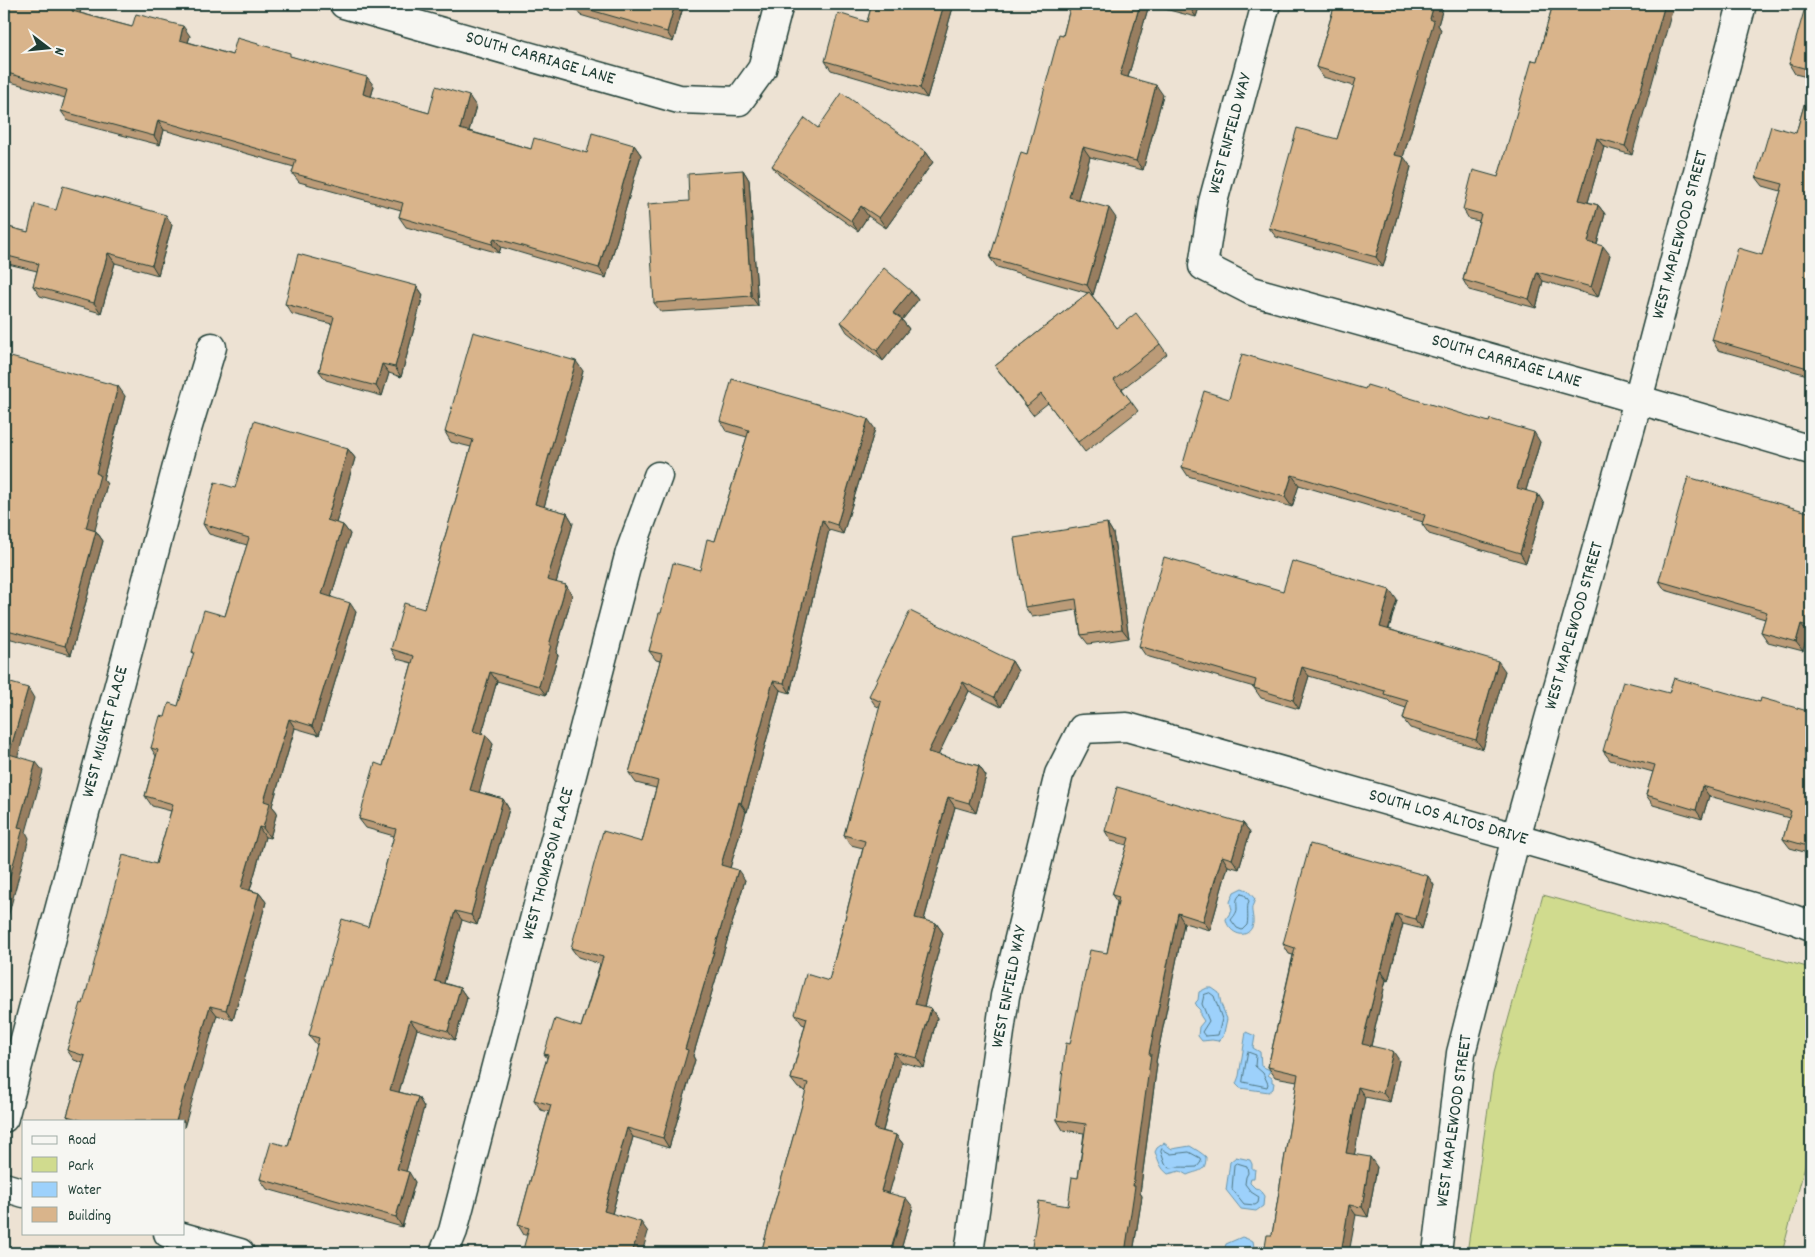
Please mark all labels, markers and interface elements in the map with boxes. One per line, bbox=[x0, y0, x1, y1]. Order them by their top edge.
north arrow bbox=[22, 22, 72, 72]
street label: SOUTH CARRIAGE LANE bbox=[462, 26, 618, 92]
text: N bbox=[48, 45, 69, 57]
street label: WEST ENFIELD WAY bbox=[1203, 69, 1260, 197]
street label: WEST MAPLEWOOD STREET bbox=[1646, 148, 1716, 322]
street label: SOUTH CARRIAGE LANE bbox=[1428, 329, 1584, 395]
street label: WEST MAPLEWOOD STREET bbox=[1539, 539, 1611, 713]
street label: WEST MUSKET PLACE bbox=[76, 663, 136, 801]
street label: SOUTH LOS ALTOS DRIVE bbox=[1365, 783, 1531, 853]
street label: WEST THOMPSON PLACE bbox=[517, 785, 581, 943]
street label: WEST ENFIELD WAY bbox=[986, 922, 1034, 1050]
street label: WEST MAPLEWOOD STREET bbox=[1431, 1033, 1479, 1209]
legend bbox=[22, 1120, 185, 1234]
text: Road bbox=[68, 1130, 96, 1152]
text: Park bbox=[68, 1156, 94, 1178]
text: Water bbox=[68, 1180, 102, 1202]
text: Building bbox=[68, 1206, 111, 1228]

